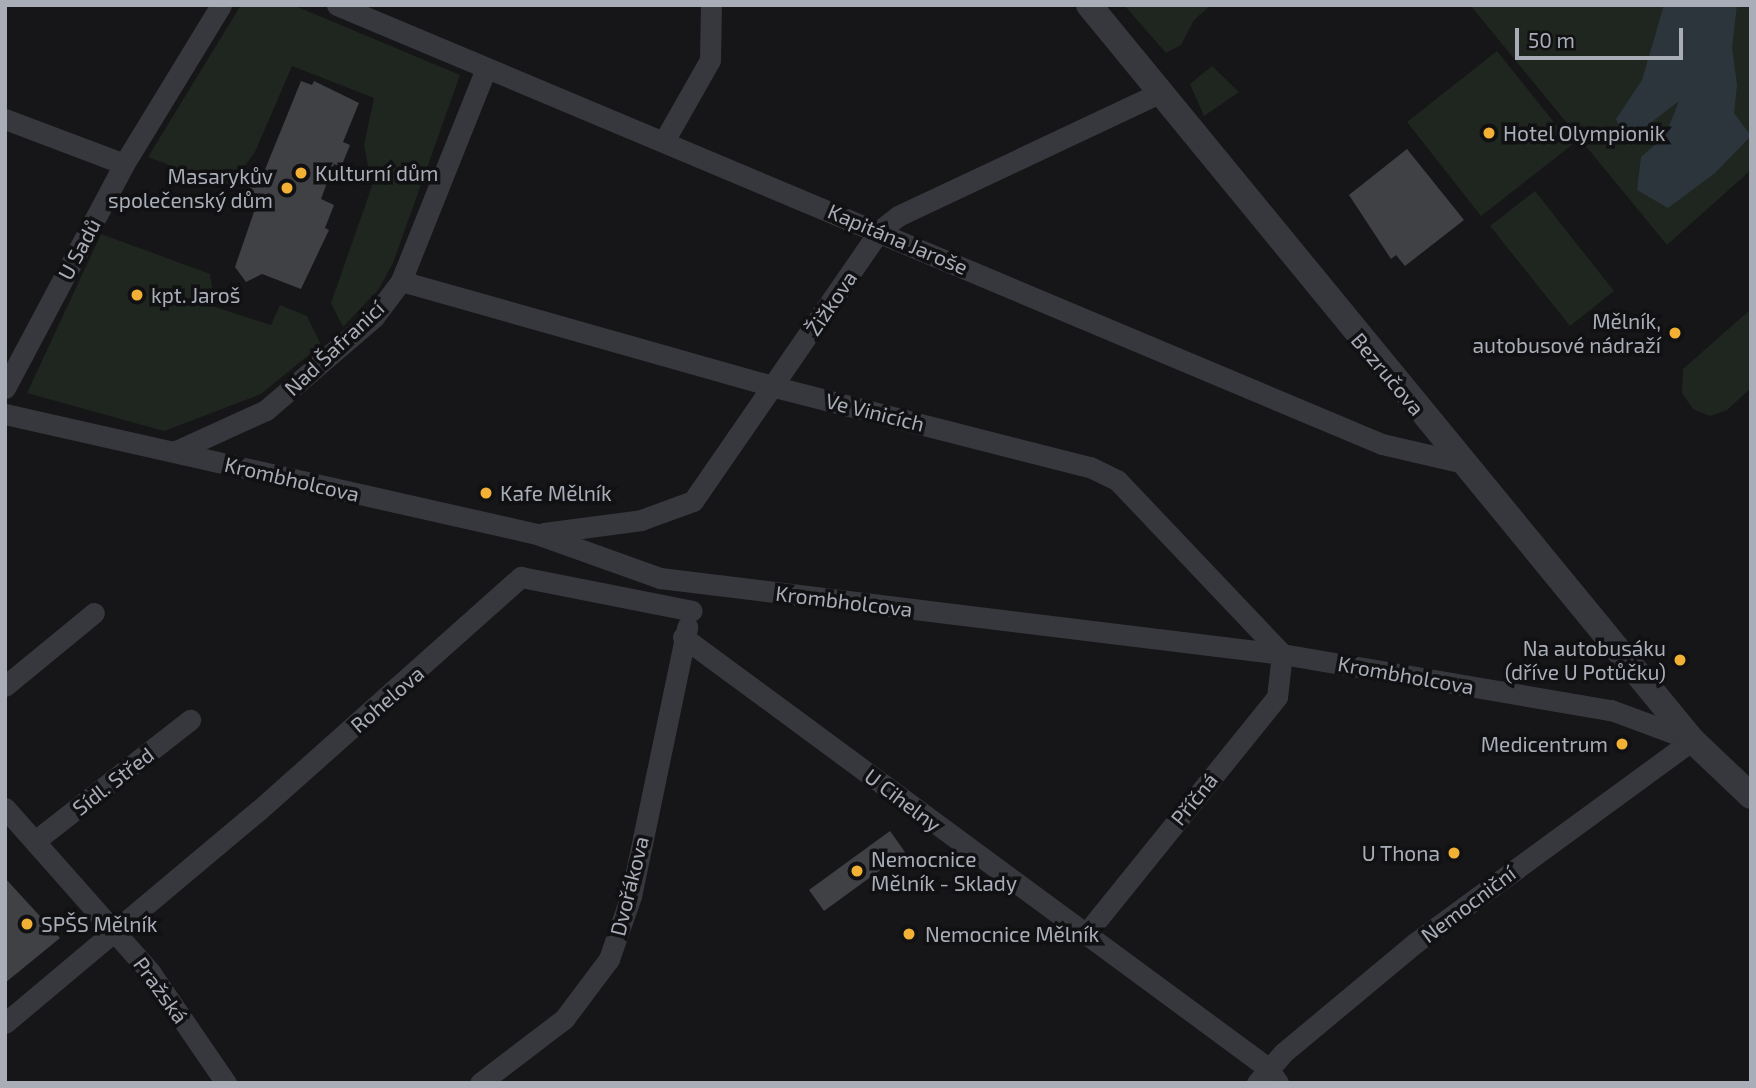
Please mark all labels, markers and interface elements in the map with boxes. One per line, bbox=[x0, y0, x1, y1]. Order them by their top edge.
scale bar bbox=[1518, 14, 1686, 58]
text: 50 m bbox=[1528, 27, 1575, 52]
place label: Hotel Olympionik bbox=[1503, 120, 1666, 146]
marker: Hotel Olympionik bbox=[1481, 125, 1497, 141]
place label: Kulturní dům bbox=[315, 160, 438, 186]
place label: Masarykův společenský dům bbox=[108, 163, 273, 213]
marker: Kulturní dům bbox=[293, 165, 309, 181]
marker: Masarykův společenský dům bbox=[279, 180, 295, 196]
street label: Kapitána Jaroše bbox=[824, 198, 972, 280]
street label: U Sadů bbox=[52, 214, 106, 284]
street label: Žižkova bbox=[800, 266, 862, 340]
place label: kpt. Jaroš bbox=[151, 282, 241, 308]
marker: kpt. Jaroš bbox=[129, 287, 145, 303]
street label: Nad Šafranicí bbox=[279, 295, 389, 401]
place label: Mělník, autobusové nádraží bbox=[1473, 308, 1661, 358]
marker: Mělník, autobusové nádraží bbox=[1667, 325, 1683, 341]
street label: Bezručova bbox=[1346, 328, 1430, 420]
street label: Ve Vinicích bbox=[823, 388, 927, 436]
street label: Krombholcova bbox=[222, 451, 362, 507]
place label: Kafe Mělník bbox=[500, 480, 612, 506]
marker: Kafe Mělník bbox=[478, 485, 494, 501]
street label: Krombholcova bbox=[774, 580, 914, 622]
place label: Na autobusáku (dříve U Potůčku) bbox=[1505, 635, 1666, 685]
street label: Krombholcova bbox=[1336, 651, 1476, 699]
marker: Na autobusáku (dříve U Potůčku) bbox=[1672, 652, 1688, 668]
street label: Rohelova bbox=[345, 660, 429, 738]
place label: Medicentrum bbox=[1481, 731, 1608, 757]
marker: Medicentrum bbox=[1614, 736, 1630, 752]
street label: Sídl. Střed bbox=[67, 742, 159, 820]
street label: U Cihelny bbox=[860, 763, 946, 837]
street label: Příčná bbox=[1165, 768, 1223, 830]
street label: Dvořákova bbox=[604, 834, 654, 938]
place label: U Thona bbox=[1361, 840, 1440, 866]
marker: U Thona bbox=[1446, 845, 1462, 861]
place label: Nemocnice Mělník - Sklady bbox=[871, 846, 1017, 896]
street label: Nemocniční bbox=[1416, 860, 1520, 948]
marker: Nemocnice Mělník - Sklady bbox=[849, 863, 865, 879]
place label: SPŠS Mělník bbox=[41, 911, 157, 937]
marker: SPŠS Mělník bbox=[19, 916, 35, 932]
place label: Nemocnice Mělník bbox=[925, 921, 1099, 947]
marker: Nemocnice Mělník bbox=[899, 924, 919, 944]
street label: Pražská bbox=[128, 952, 194, 1028]

